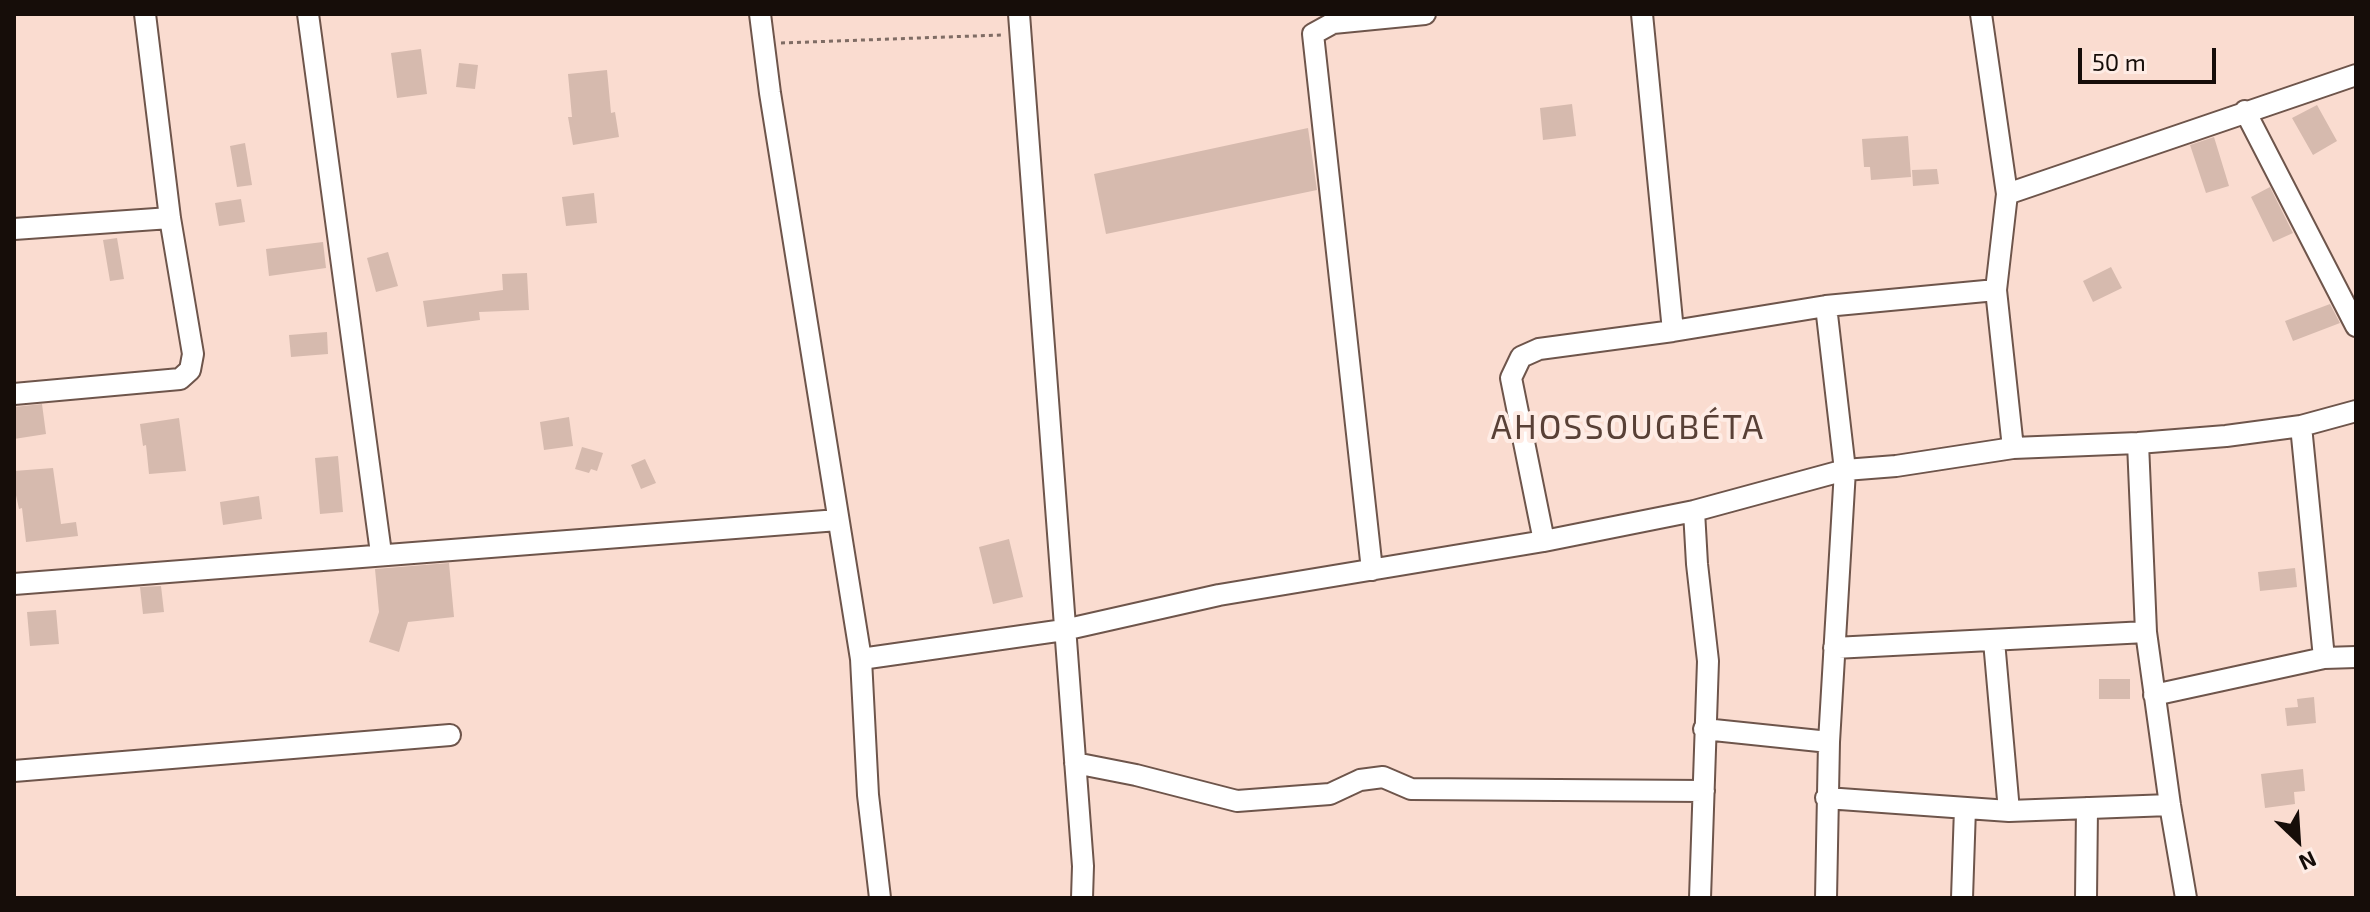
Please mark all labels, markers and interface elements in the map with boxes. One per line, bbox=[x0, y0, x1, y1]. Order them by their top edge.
scale bar bbox=[2082, 32, 2220, 82]
text: 50 m bbox=[2092, 47, 2146, 76]
district label: AHOSSOUGBÉTA bbox=[1491, 408, 1765, 448]
north arrow bbox=[2258, 800, 2338, 880]
text: N bbox=[2295, 847, 2321, 877]

